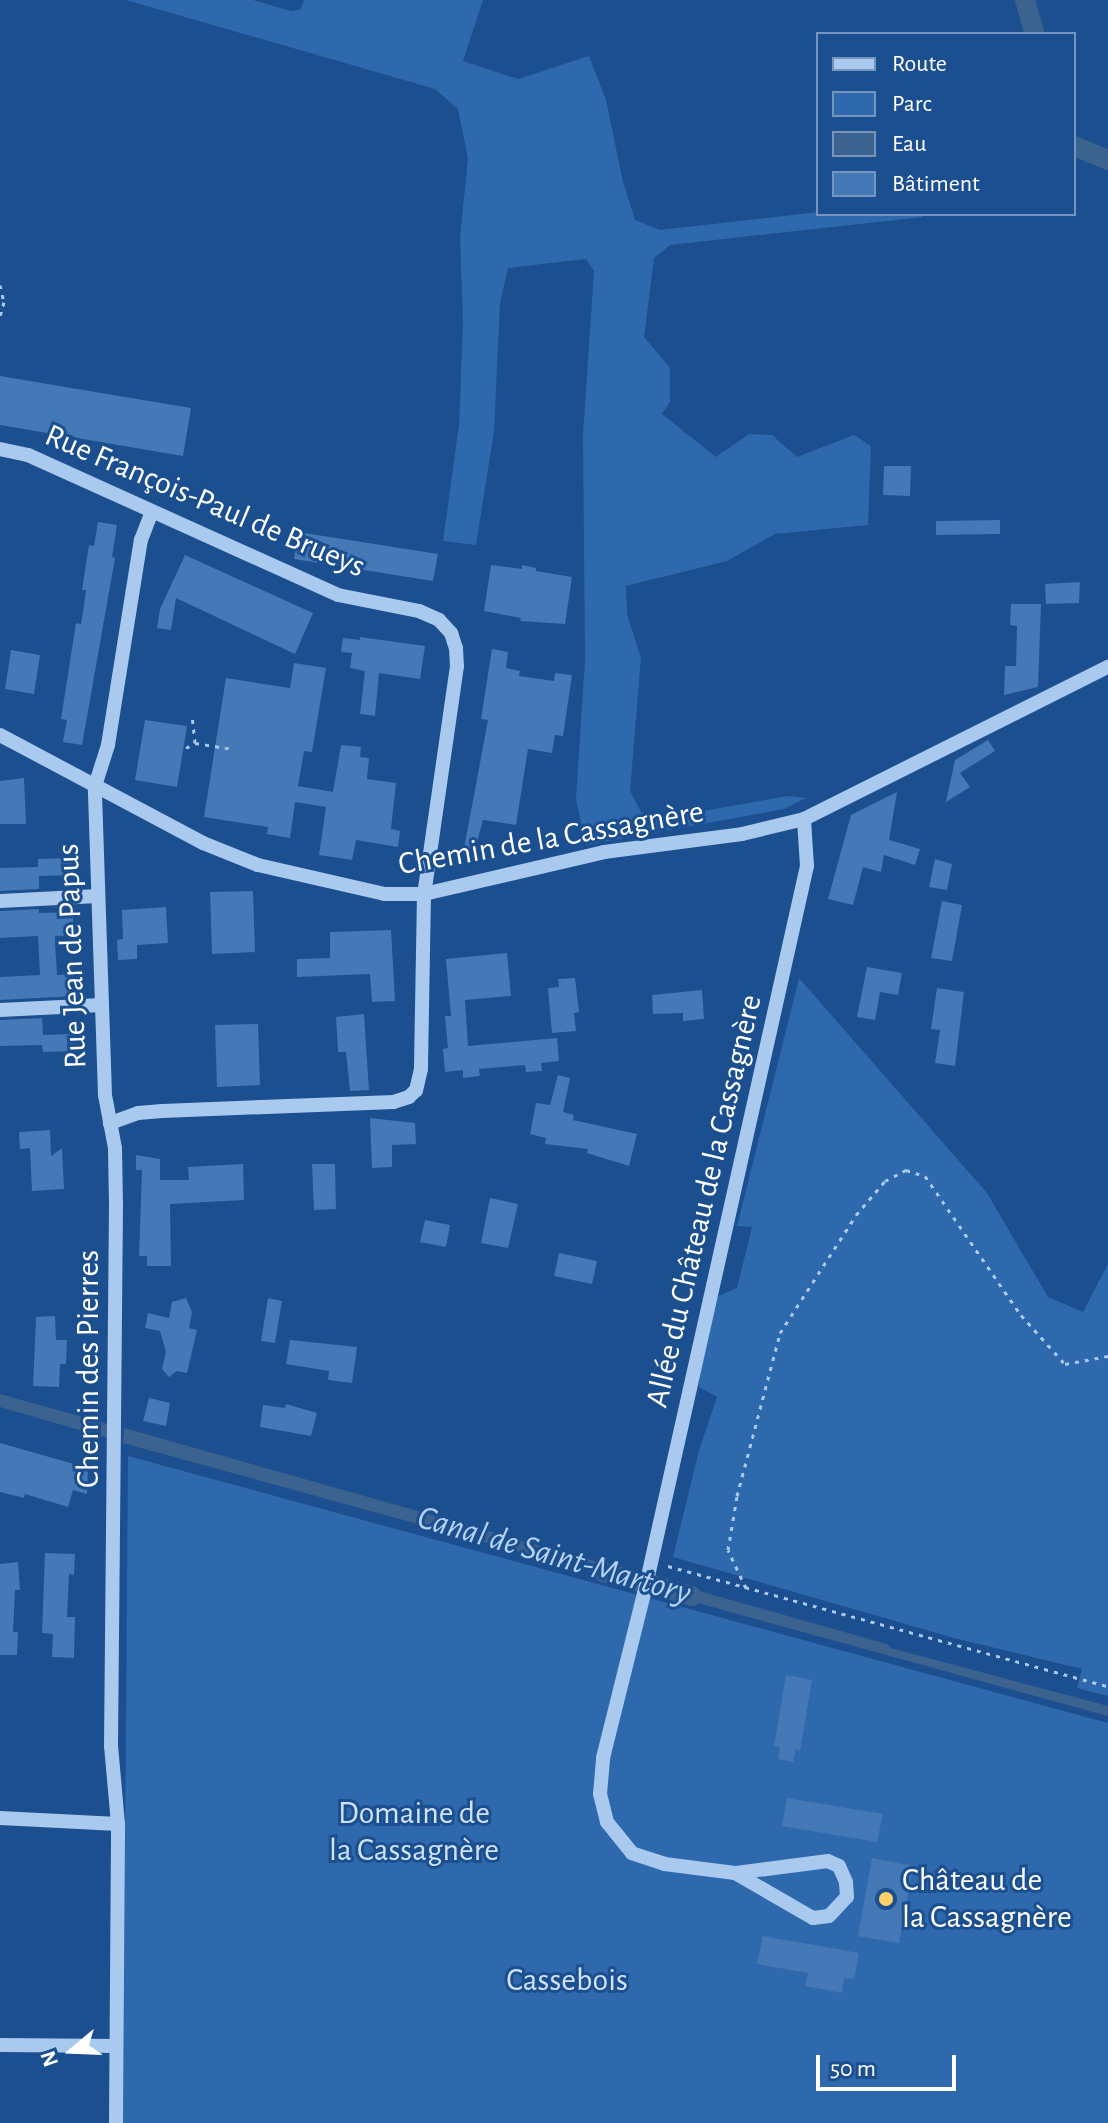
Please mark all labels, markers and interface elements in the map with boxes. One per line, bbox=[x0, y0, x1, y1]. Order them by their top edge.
legend bbox=[816, 32, 1076, 216]
text: Route bbox=[892, 52, 947, 76]
text: Parc bbox=[892, 92, 932, 116]
text: Eau bbox=[892, 132, 926, 156]
text: Bâtiment bbox=[892, 172, 980, 196]
street label: Rue François-Paul de Brueys bbox=[39, 416, 371, 586]
street label: Chemin de la Cassagnère bbox=[395, 792, 707, 884]
street label: Rue Jean de Papus bbox=[49, 843, 95, 1069]
street label: Allée du Château de la Cassagnère bbox=[638, 991, 770, 1411]
street label: Chemin des Pierres bbox=[69, 1250, 107, 1488]
water label: Canal de Saint-Martory bbox=[413, 1497, 695, 1615]
park label: Domaine de la Cassagnère bbox=[329, 1795, 499, 1870]
place label: Château de la Cassagnère bbox=[902, 1862, 1072, 1937]
marker: Château de la Cassagnère bbox=[877, 1890, 895, 1908]
park label: Cassebois bbox=[506, 1961, 628, 1999]
north arrow bbox=[32, 2011, 112, 2091]
scale bar bbox=[820, 2039, 960, 2089]
text: N bbox=[36, 2048, 62, 2070]
text: 50 m bbox=[830, 2057, 876, 2081]

